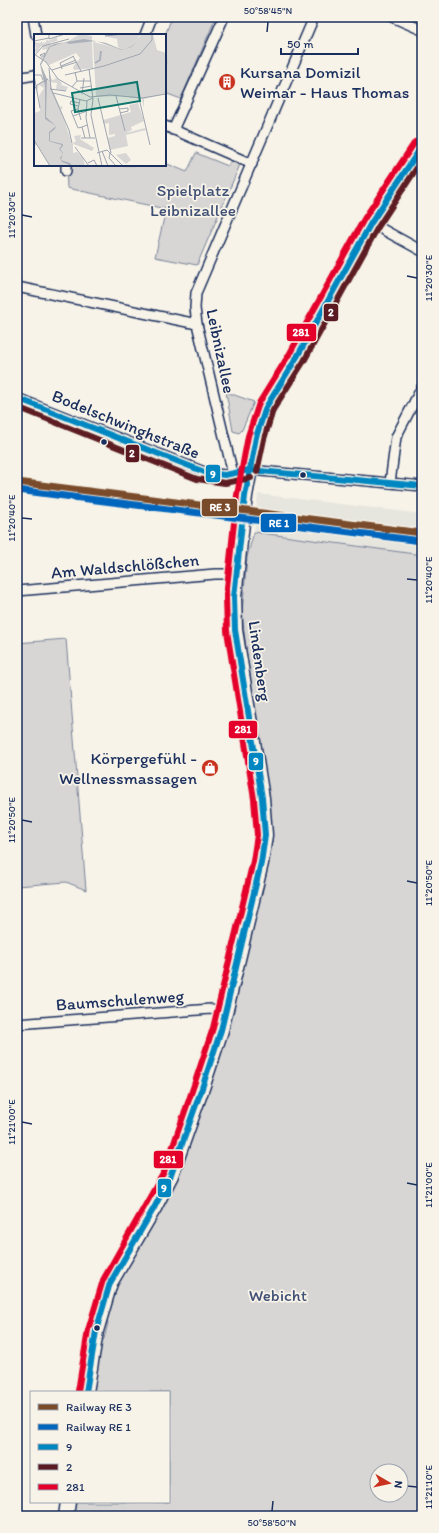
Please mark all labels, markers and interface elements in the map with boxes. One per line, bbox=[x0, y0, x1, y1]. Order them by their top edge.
text: 50°58'45"N bbox=[244, 4, 293, 17]
scale bar bbox=[281, 30, 358, 56]
inset map bbox=[34, 34, 166, 166]
text: 50 m bbox=[287, 37, 313, 51]
place label: Kursana Domizil Weimar - Haus Thomas bbox=[240, 62, 409, 102]
building icon: Kursana Domizil Weimar - Haus Thomas bbox=[217, 72, 237, 92]
park label: Spielplatz Leibnizallee bbox=[150, 180, 236, 220]
text: 11°20'30"E bbox=[5, 191, 18, 238]
text: 11°20'30"E bbox=[422, 254, 435, 301]
line badge: 2 bbox=[323, 303, 339, 322]
text: 2 bbox=[328, 306, 334, 319]
street label: Leibnizallee bbox=[202, 307, 240, 395]
line badge: 281 bbox=[286, 323, 317, 342]
text: 281 bbox=[293, 326, 310, 339]
street label: Bodelschwinghstraße bbox=[49, 385, 203, 463]
unlabelled marker bbox=[99, 437, 109, 447]
line badge: 2 bbox=[125, 444, 140, 463]
text: 2 bbox=[129, 447, 135, 460]
line badge: 9 bbox=[205, 464, 221, 483]
text: 9 bbox=[210, 468, 216, 481]
unlabelled marker bbox=[298, 470, 308, 480]
text: 11°20'40"E bbox=[5, 494, 18, 541]
line badge: RE 3 bbox=[201, 498, 238, 517]
text: RE 3 bbox=[209, 501, 231, 514]
line badge: RE 1 bbox=[260, 513, 297, 533]
text: RE 1 bbox=[269, 517, 290, 530]
street label: Am Waldschlößchen bbox=[50, 550, 200, 582]
text: 11°20'40"E bbox=[422, 556, 435, 603]
street label: Lindenberg bbox=[244, 619, 276, 703]
line badge: 281 bbox=[228, 720, 258, 739]
text: 281 bbox=[235, 723, 252, 736]
place label: Körpergefühl - Wellnessmassagen bbox=[59, 748, 197, 788]
line badge: 9 bbox=[248, 752, 264, 771]
text: 9 bbox=[253, 755, 259, 768]
shop icon: Körpergefühl - Wellnessmassagen bbox=[200, 758, 220, 778]
text: 11°20'50"E bbox=[5, 796, 18, 843]
text: 11°20'50"E bbox=[422, 859, 435, 906]
street label: Baumschulenweg bbox=[55, 986, 185, 1014]
text: 11°21'00"E bbox=[5, 1099, 18, 1145]
line badge: 281 bbox=[153, 1150, 184, 1169]
text: 281 bbox=[160, 1153, 177, 1166]
text: 11°21'00"E bbox=[422, 1162, 435, 1208]
line badge: 9 bbox=[157, 1178, 172, 1198]
text: 9 bbox=[161, 1182, 167, 1195]
park label: Webicht bbox=[249, 1285, 307, 1305]
unlabelled marker bbox=[92, 1323, 102, 1333]
legend bbox=[30, 1391, 170, 1503]
text: Railway RE 3 bbox=[66, 1400, 132, 1414]
text: Railway RE 1 bbox=[66, 1420, 131, 1434]
text: 9 bbox=[66, 1440, 72, 1454]
text: 2 bbox=[66, 1460, 73, 1474]
north arrow bbox=[369, 1463, 409, 1503]
text: 11°21'10"E bbox=[422, 1465, 435, 1509]
text: 281 bbox=[66, 1480, 85, 1494]
text: N bbox=[391, 1480, 405, 1489]
text: 50°58'50"N bbox=[248, 1516, 297, 1529]

